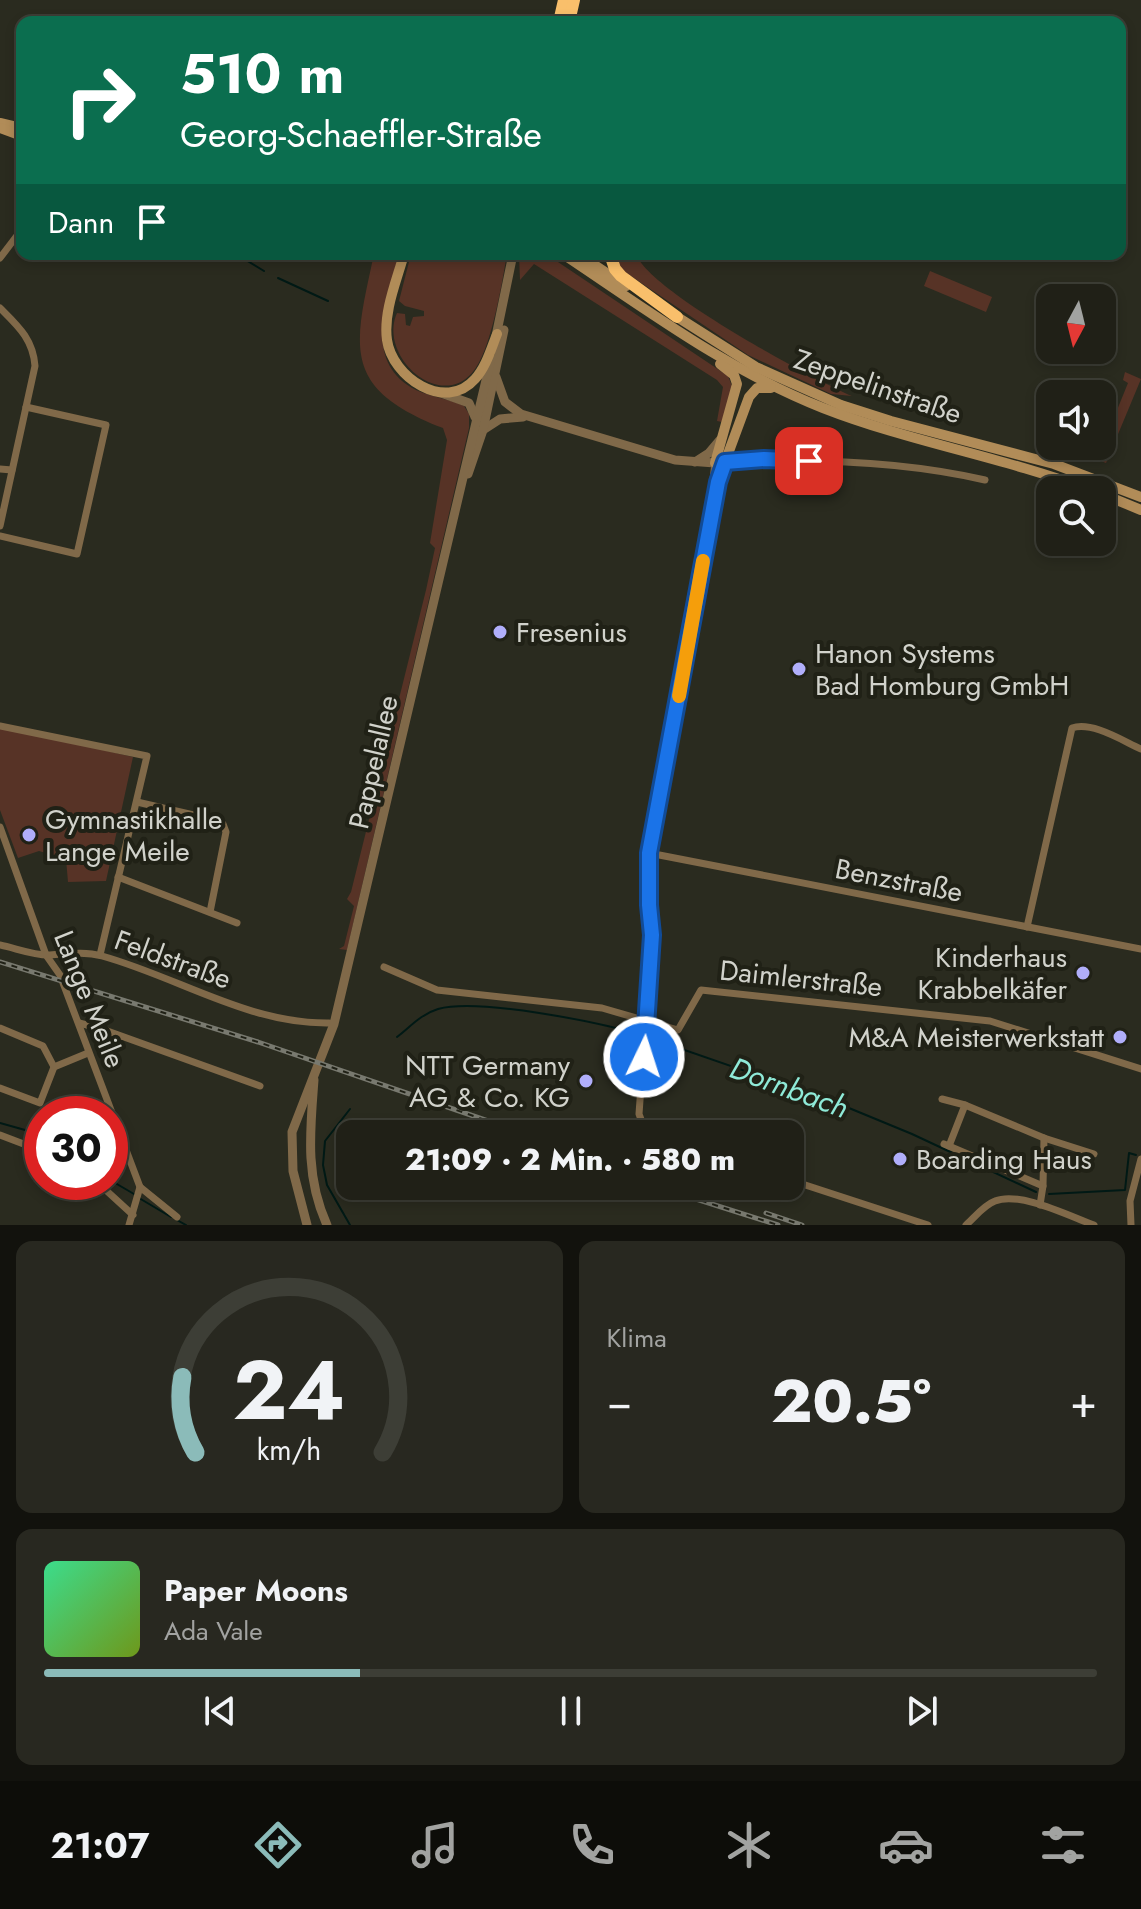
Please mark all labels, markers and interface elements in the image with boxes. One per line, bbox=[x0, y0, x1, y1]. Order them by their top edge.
text: 510 m bbox=[180, 33, 344, 114]
icon: right bbox=[48, 48, 152, 152]
text: Georg-Schaeffler-Straße bbox=[180, 108, 542, 160]
icon: arrive bbox=[130, 200, 174, 244]
text: Dann bbox=[48, 201, 114, 244]
north arrow bbox=[1036, 284, 1116, 364]
map controls bbox=[1036, 284, 1116, 556]
street label: Zeppelinstraße bbox=[788, 339, 967, 434]
button: sound bbox=[1036, 380, 1116, 460]
pin bbox=[775, 427, 843, 495]
icon: arrive bbox=[787, 439, 831, 483]
button: search bbox=[1036, 476, 1116, 556]
place label: Fresenius bbox=[516, 612, 627, 653]
marker: Fresenius bbox=[491, 623, 509, 641]
place label: Hanon Systems Bad Homburg GmbH bbox=[815, 633, 1069, 706]
marker: Hanon Systems Bad Homburg GmbH bbox=[790, 660, 808, 678]
street label: Pappelallee bbox=[338, 691, 409, 833]
place label: Gymnastikhalle Lange Meile bbox=[45, 799, 223, 872]
marker: Gymnastikhalle Lange Meile bbox=[20, 826, 38, 844]
street label: Benzstraße bbox=[832, 848, 966, 913]
street label: Feldstraße bbox=[109, 919, 237, 999]
street label: Lange Meile bbox=[43, 924, 136, 1074]
place label: Kinderhaus Krabbelkäfer bbox=[917, 937, 1067, 1010]
street label: Daimlerstraße bbox=[718, 950, 884, 1007]
marker: Kinderhaus Krabbelkäfer bbox=[1074, 964, 1092, 982]
position arrow bbox=[602, 1015, 686, 1099]
place label: M&A Meisterwerkstatt bbox=[848, 1017, 1104, 1058]
marker: M&A Meisterwerkstatt bbox=[1111, 1028, 1129, 1046]
place label: NTT Germany AG & Co. KG bbox=[405, 1045, 571, 1118]
water label: Dornbach bbox=[724, 1046, 854, 1129]
marker: NTT Germany AG & Co. KG bbox=[577, 1072, 595, 1090]
speed limit sign: 30 bbox=[24, 1096, 128, 1200]
text: 21:09 · 2 Min. · 580 m bbox=[405, 1138, 735, 1181]
place label: Boarding Haus bbox=[916, 1139, 1092, 1180]
marker: Boarding Haus bbox=[891, 1150, 909, 1168]
text: Klima bbox=[607, 1319, 667, 1357]
text: 24 bbox=[233, 1330, 346, 1450]
text: 20.5° bbox=[771, 1358, 931, 1445]
text: − bbox=[607, 1370, 632, 1434]
text: + bbox=[1070, 1370, 1097, 1434]
text: km/h bbox=[257, 1429, 322, 1471]
text: Paper Moons bbox=[164, 1569, 348, 1612]
text: Ada Vale bbox=[164, 1612, 263, 1650]
icon: previous bbox=[198, 1689, 242, 1733]
icon: pause bbox=[549, 1689, 593, 1733]
icon: next bbox=[900, 1689, 944, 1733]
icon: directions bbox=[250, 1817, 306, 1873]
icon: music bbox=[407, 1817, 463, 1873]
icon: phone bbox=[564, 1817, 620, 1873]
icon: climate bbox=[721, 1817, 777, 1873]
icon: car bbox=[878, 1817, 934, 1873]
icon: filters bbox=[1035, 1817, 1091, 1873]
text: 21:07 bbox=[50, 1819, 150, 1871]

